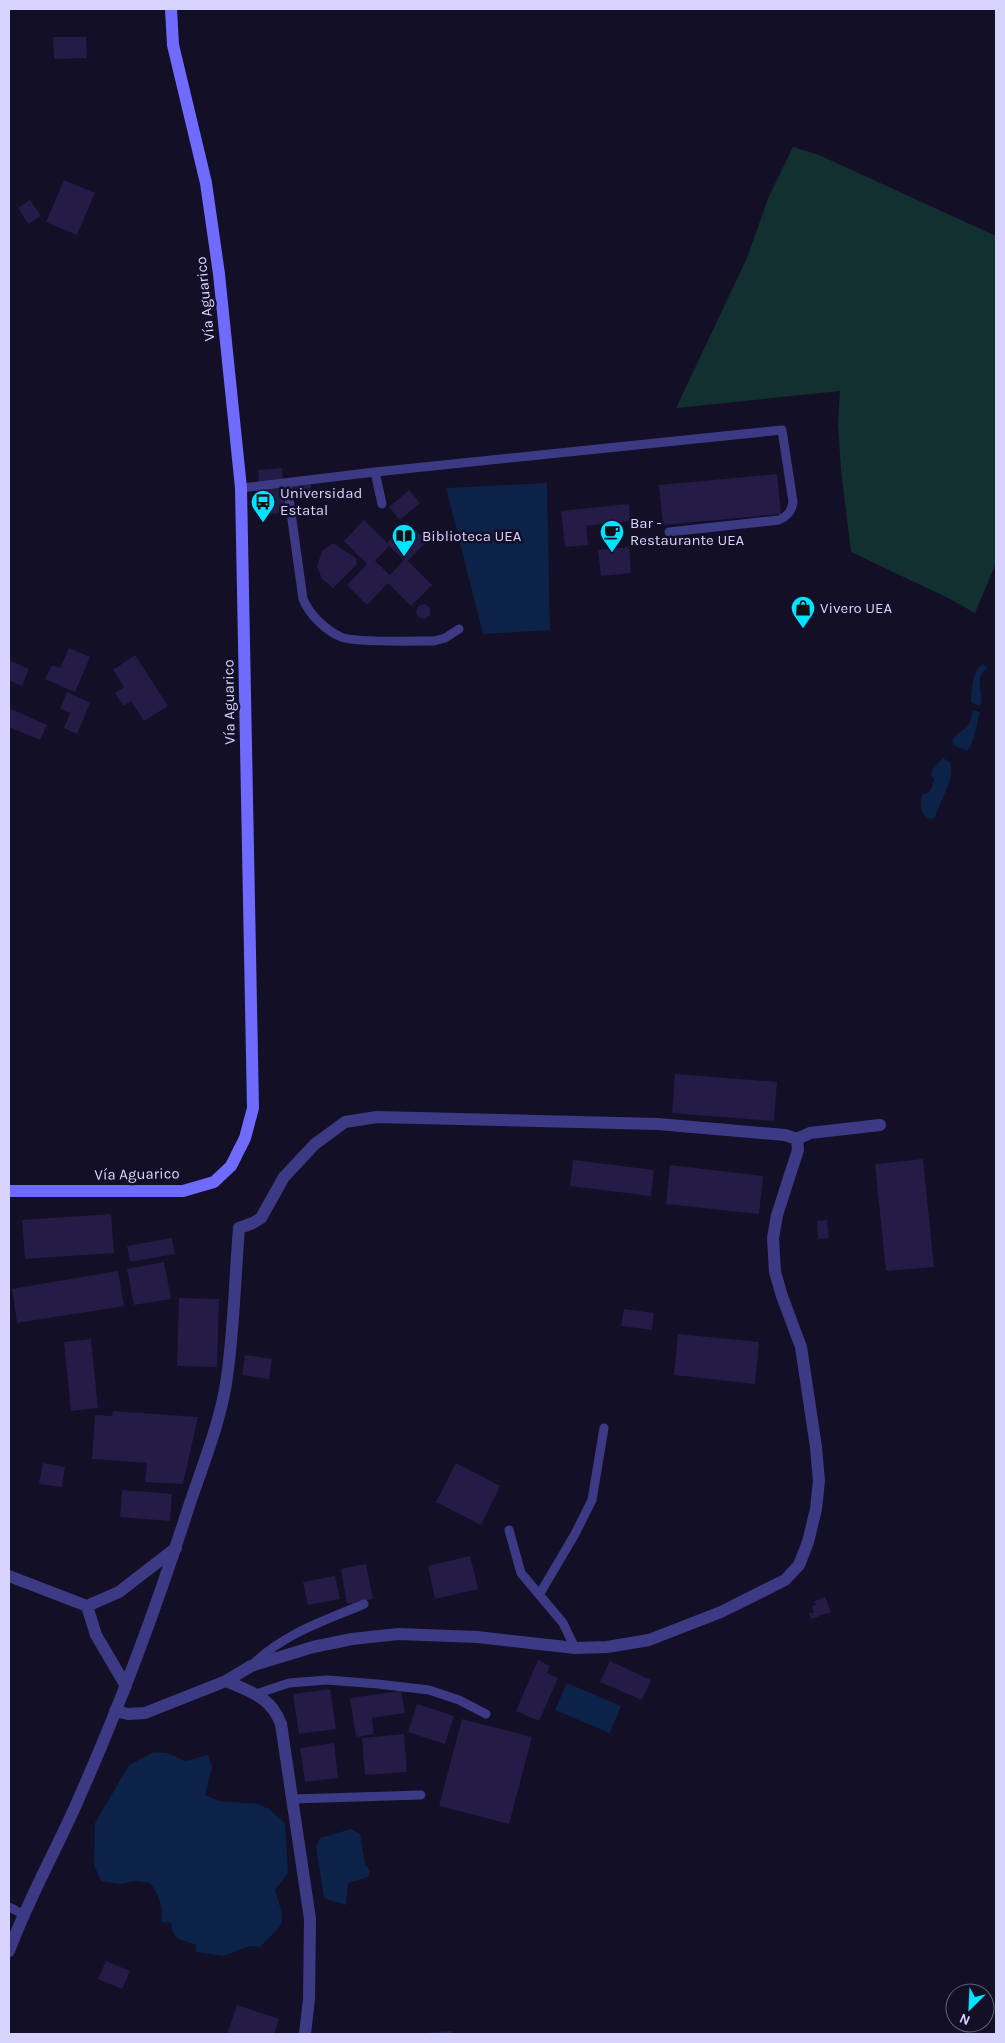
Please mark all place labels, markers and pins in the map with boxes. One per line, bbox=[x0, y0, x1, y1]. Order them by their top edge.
place label: Universidad Estatal bbox=[280, 484, 362, 519]
bus stop icon: Universidad Estatal bbox=[250, 489, 276, 523]
place label: Bar - Restaurante UEA bbox=[630, 514, 745, 549]
cafe icon: Bar - Restaurante UEA bbox=[599, 519, 625, 553]
library icon: Biblioteca UEA bbox=[391, 523, 417, 557]
place label: Biblioteca UEA bbox=[422, 527, 522, 545]
shop icon: Vivero UEA bbox=[790, 595, 816, 629]
place label: Vivero UEA bbox=[820, 599, 893, 617]

